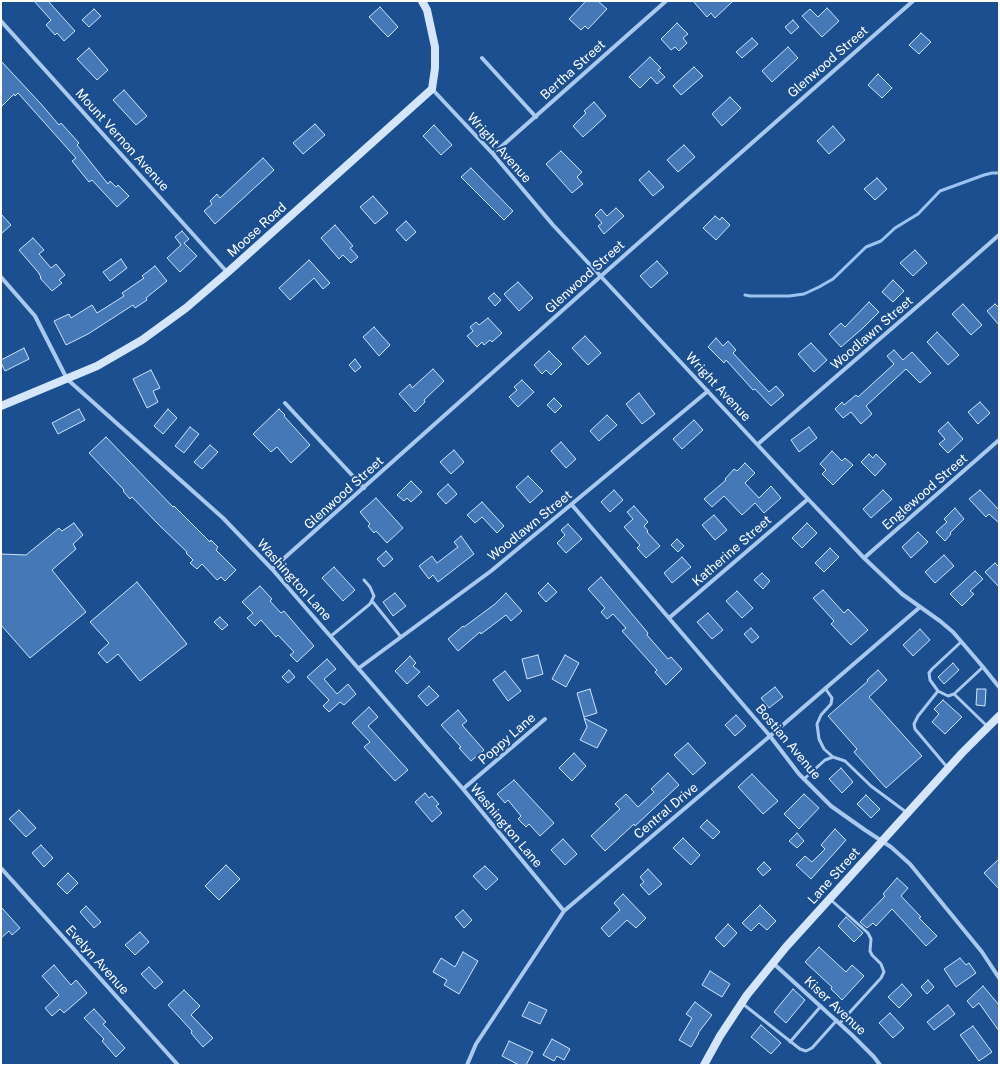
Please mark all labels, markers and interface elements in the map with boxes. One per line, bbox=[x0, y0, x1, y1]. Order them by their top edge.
street label: Glenwood Street bbox=[785, 23, 871, 101]
street label: Bertha Street bbox=[537, 37, 609, 103]
street label: Mount Vernon Avenue bbox=[72, 86, 172, 194]
street label: Wright Avenue bbox=[464, 110, 534, 186]
street label: Moose Road bbox=[224, 199, 290, 261]
street label: Glenwood Street bbox=[542, 237, 628, 317]
street label: Woodlawn Street bbox=[828, 293, 916, 373]
street label: Wright Avenue bbox=[682, 349, 754, 425]
street label: Englewood Street bbox=[879, 451, 971, 533]
street label: Glenwood Street bbox=[301, 453, 387, 533]
street label: Woodlawn Street bbox=[485, 487, 575, 565]
street label: Katherine Street bbox=[689, 512, 775, 590]
street label: Washington Lane bbox=[253, 536, 335, 624]
street label: Bostian Avenue bbox=[752, 701, 824, 783]
street label: Poppy Lane bbox=[475, 710, 539, 768]
street label: Central Drive bbox=[631, 780, 701, 842]
street label: Washington Lane bbox=[467, 781, 545, 871]
street label: Lane Street bbox=[805, 845, 863, 907]
street label: Evelyn Avenue bbox=[62, 922, 132, 998]
street label: Kiser Avenue bbox=[801, 973, 869, 1039]

